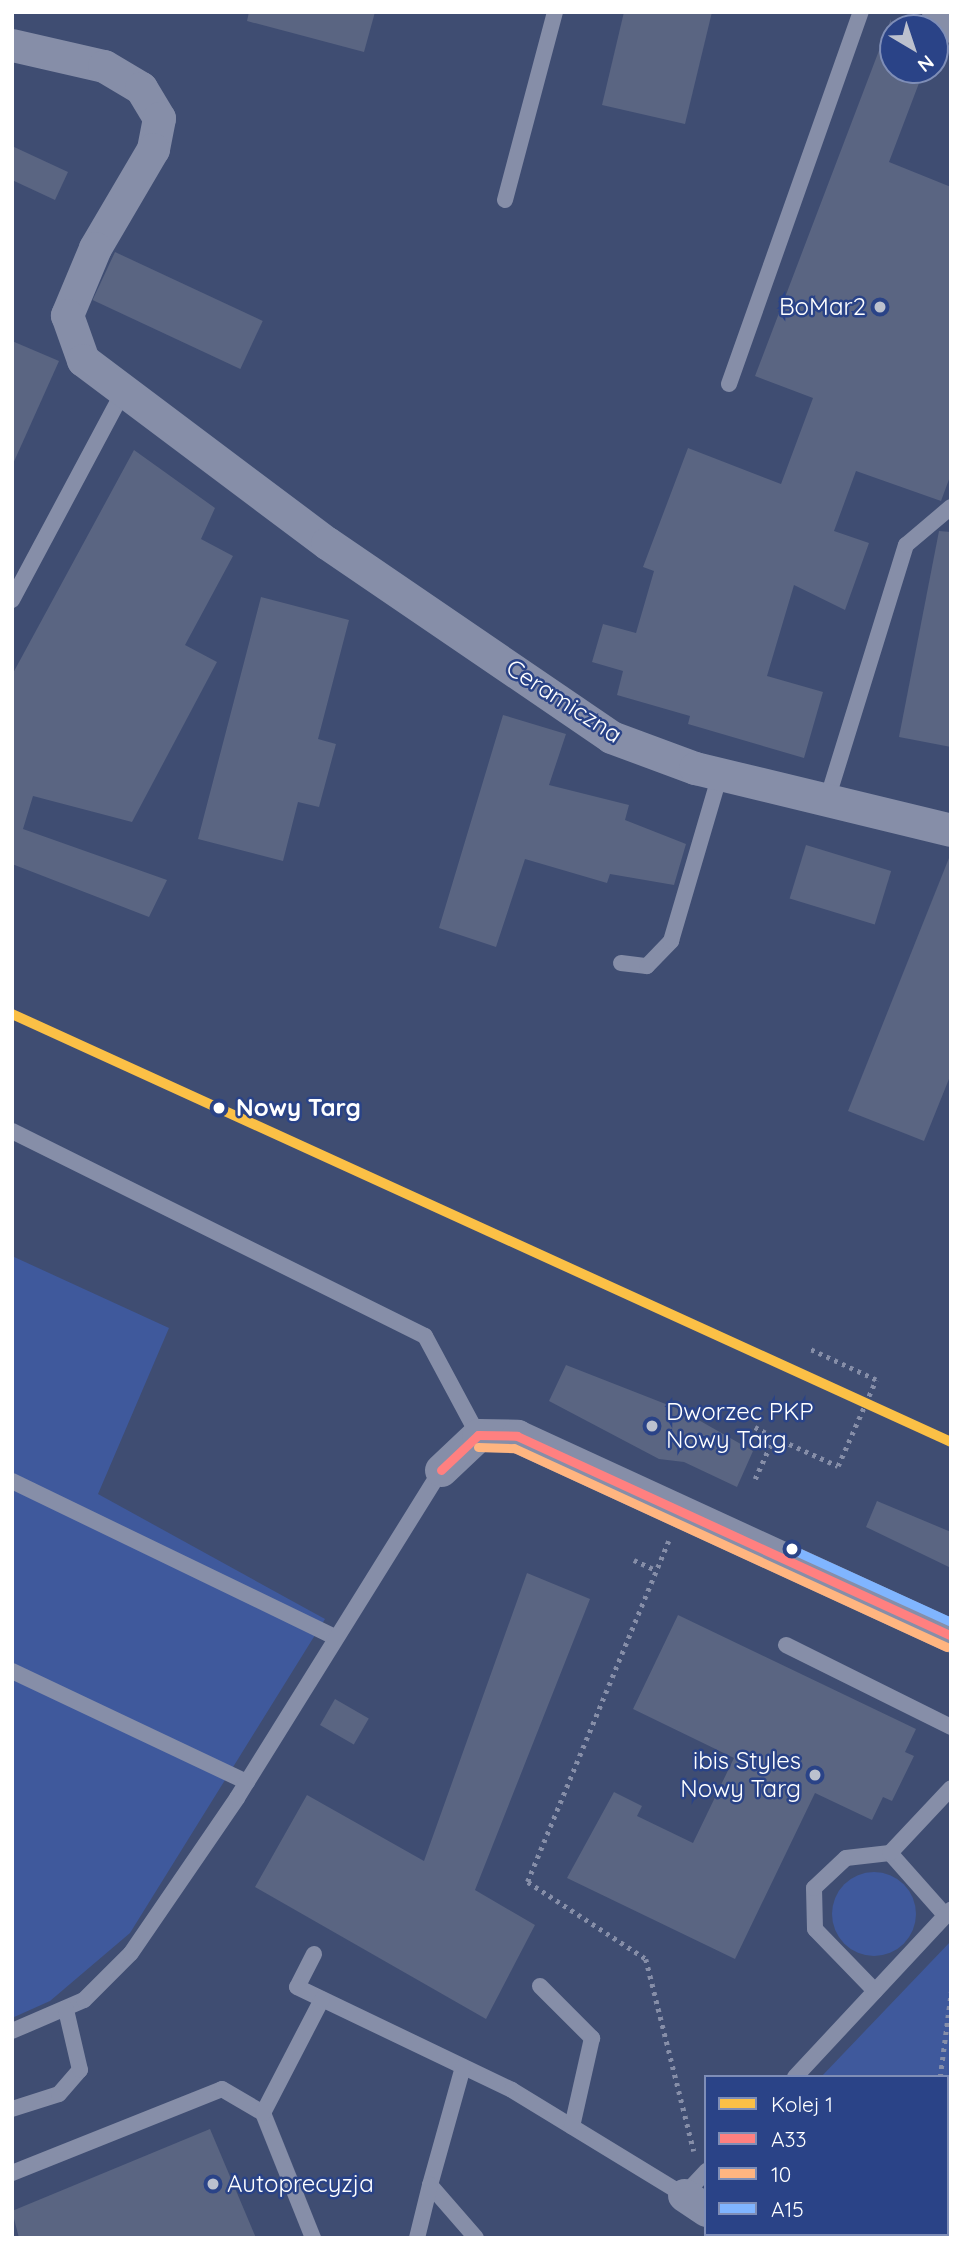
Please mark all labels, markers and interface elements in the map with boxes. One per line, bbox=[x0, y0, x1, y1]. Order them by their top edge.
north arrow bbox=[879, 14, 949, 84]
text: N bbox=[913, 50, 939, 77]
place label: BoMar2 bbox=[779, 293, 866, 321]
marker: BoMar2 bbox=[872, 299, 888, 315]
street label: Ceramiczna bbox=[501, 653, 627, 749]
place label: Nowy Targ bbox=[236, 1094, 361, 1122]
marker: Nowy Targ bbox=[208, 1097, 230, 1119]
place label: Dworzec PKP Nowy Targ bbox=[666, 1398, 814, 1454]
marker: Dworzec PKP Nowy Targ bbox=[644, 1418, 660, 1434]
unlabelled marker bbox=[785, 1542, 799, 1556]
place label: ibis Styles Nowy Targ bbox=[680, 1747, 801, 1803]
marker: ibis Styles Nowy Targ bbox=[807, 1767, 823, 1783]
legend bbox=[704, 2075, 949, 2236]
text: Kolej 1 bbox=[771, 2091, 833, 2117]
text: A33 bbox=[771, 2126, 807, 2152]
text: 10 bbox=[771, 2161, 791, 2187]
place label: Autoprecyzja bbox=[227, 2170, 374, 2198]
marker: Autoprecyzja bbox=[205, 2176, 221, 2192]
text: A15 bbox=[771, 2196, 804, 2222]

